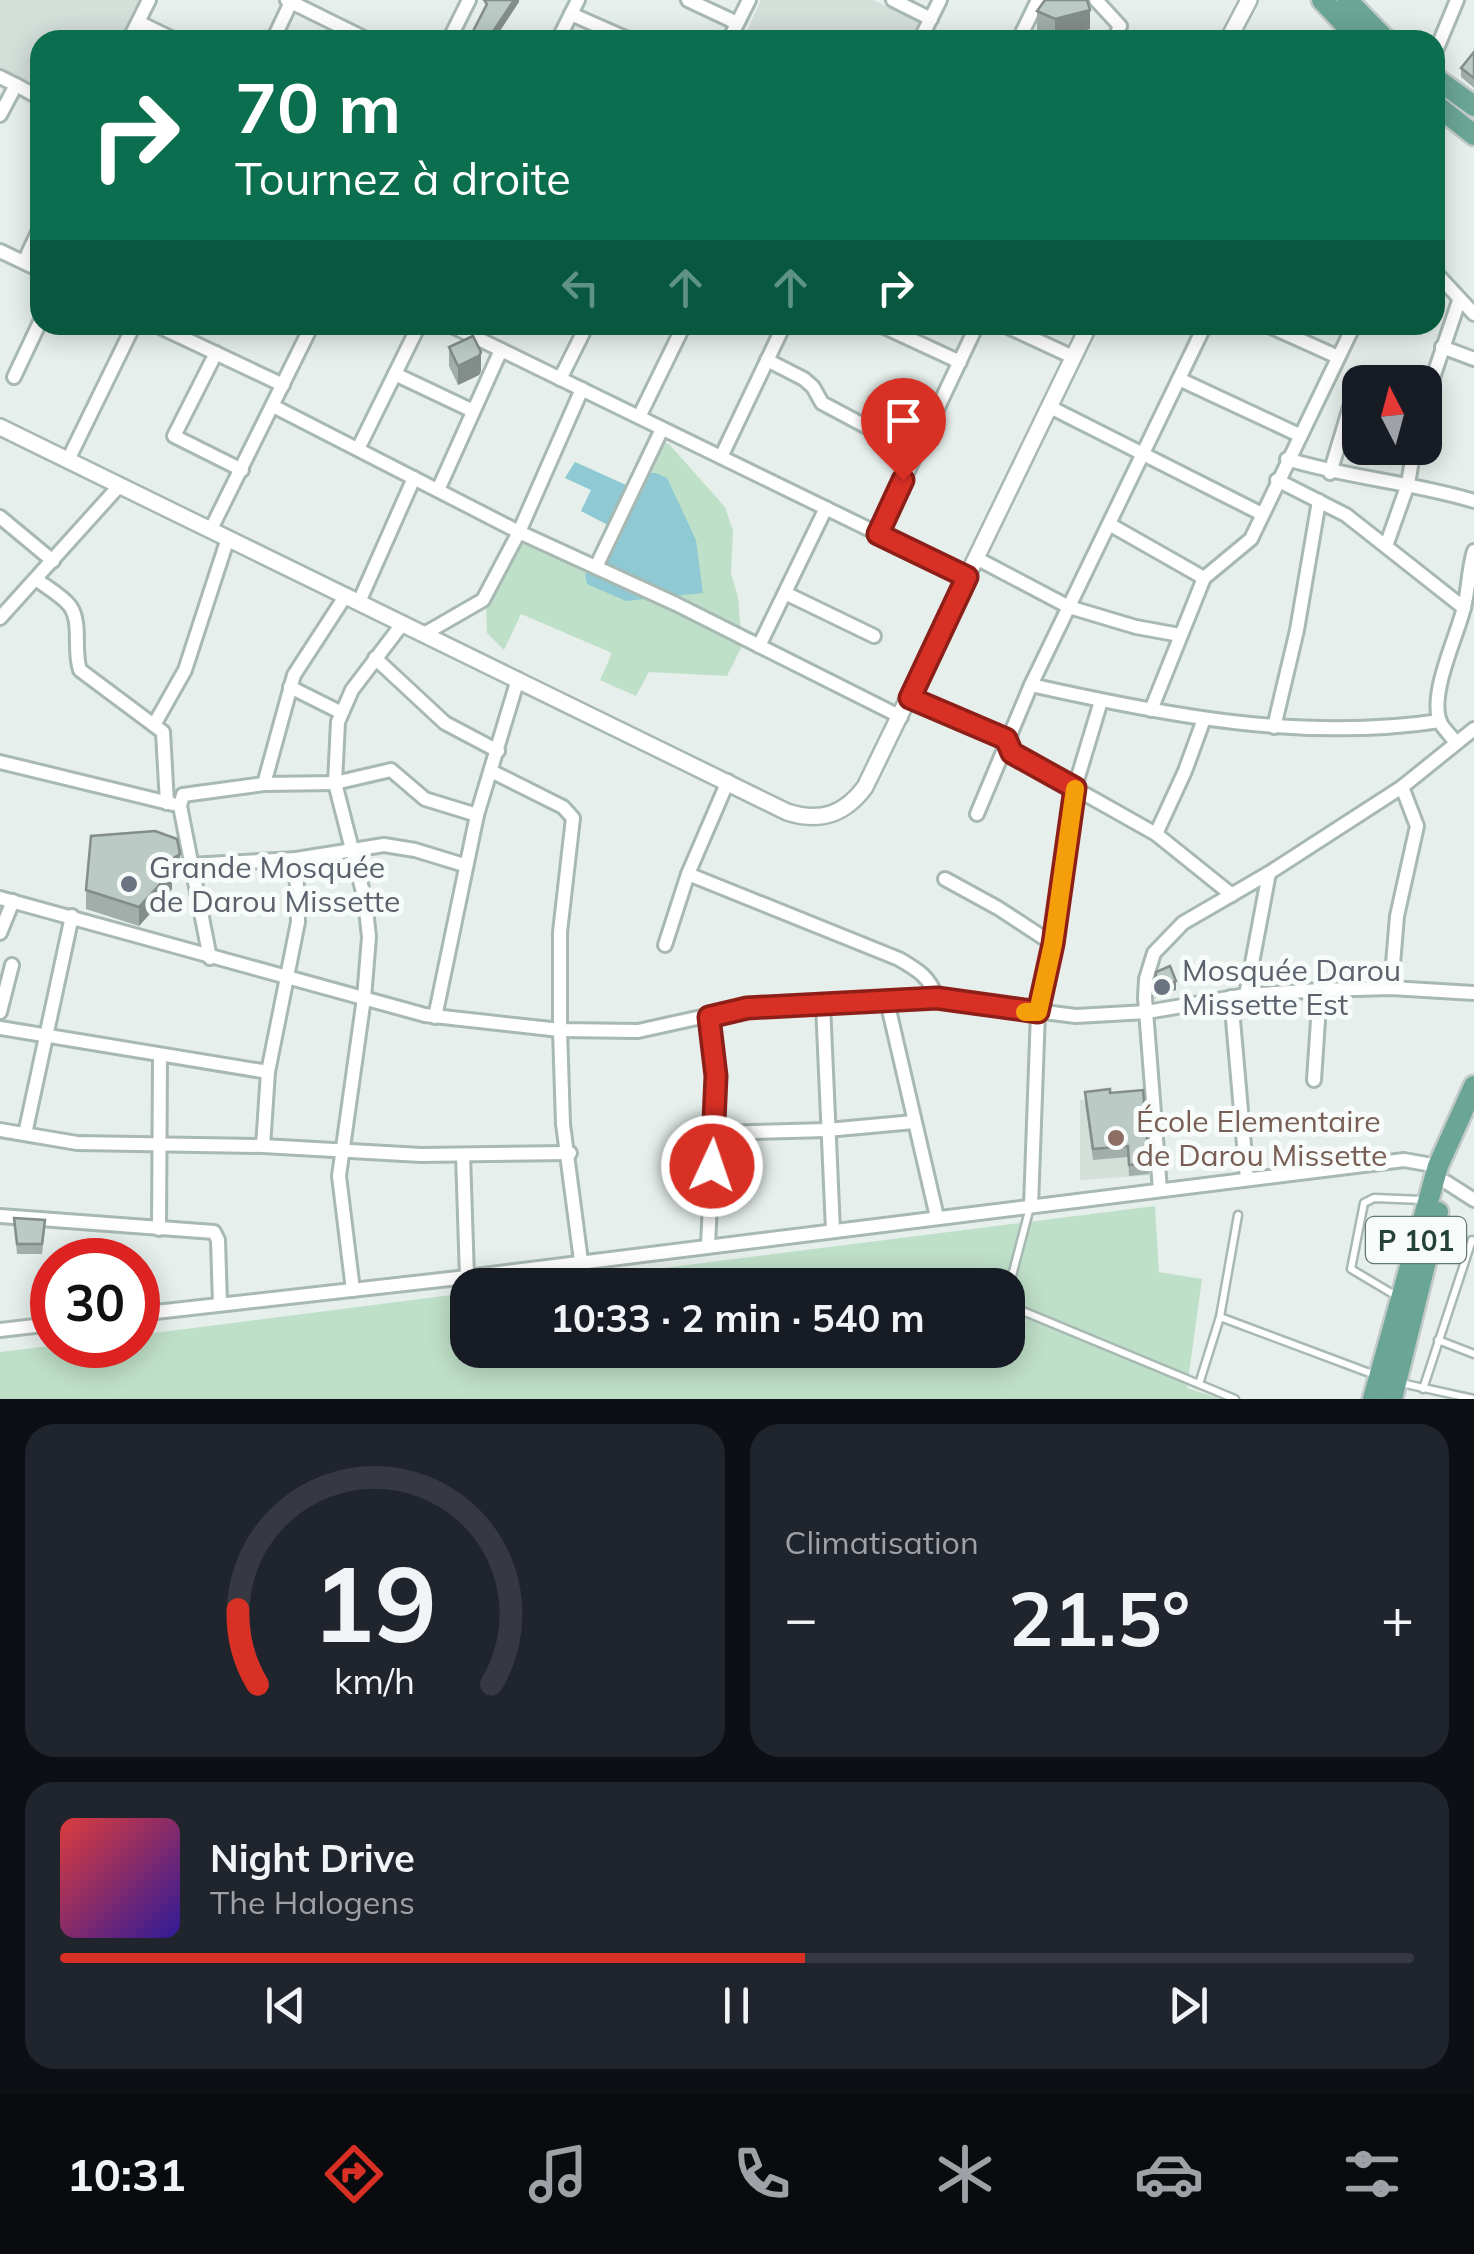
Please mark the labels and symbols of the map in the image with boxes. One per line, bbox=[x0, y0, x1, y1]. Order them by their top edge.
north arrow bbox=[1342, 365, 1442, 465]
pin bbox=[861, 378, 946, 481]
place label: Grande Mosquée de Darou Missette bbox=[149, 848, 400, 920]
marker: Grande Mosquée de Darou Missette bbox=[118, 873, 140, 895]
place label: Mosquée Darou Missette Est bbox=[1182, 951, 1401, 1023]
marker: Mosquée Darou Missette Est bbox=[1151, 976, 1173, 998]
place label: École Elementaire de Darou Missette bbox=[1136, 1102, 1387, 1174]
position arrow bbox=[660, 1114, 764, 1218]
marker: École Elementaire de Darou Missette bbox=[1105, 1127, 1127, 1149]
road number: P 101 bbox=[1366, 1217, 1466, 1263]
speed limit sign: 30 bbox=[30, 1238, 160, 1368]

